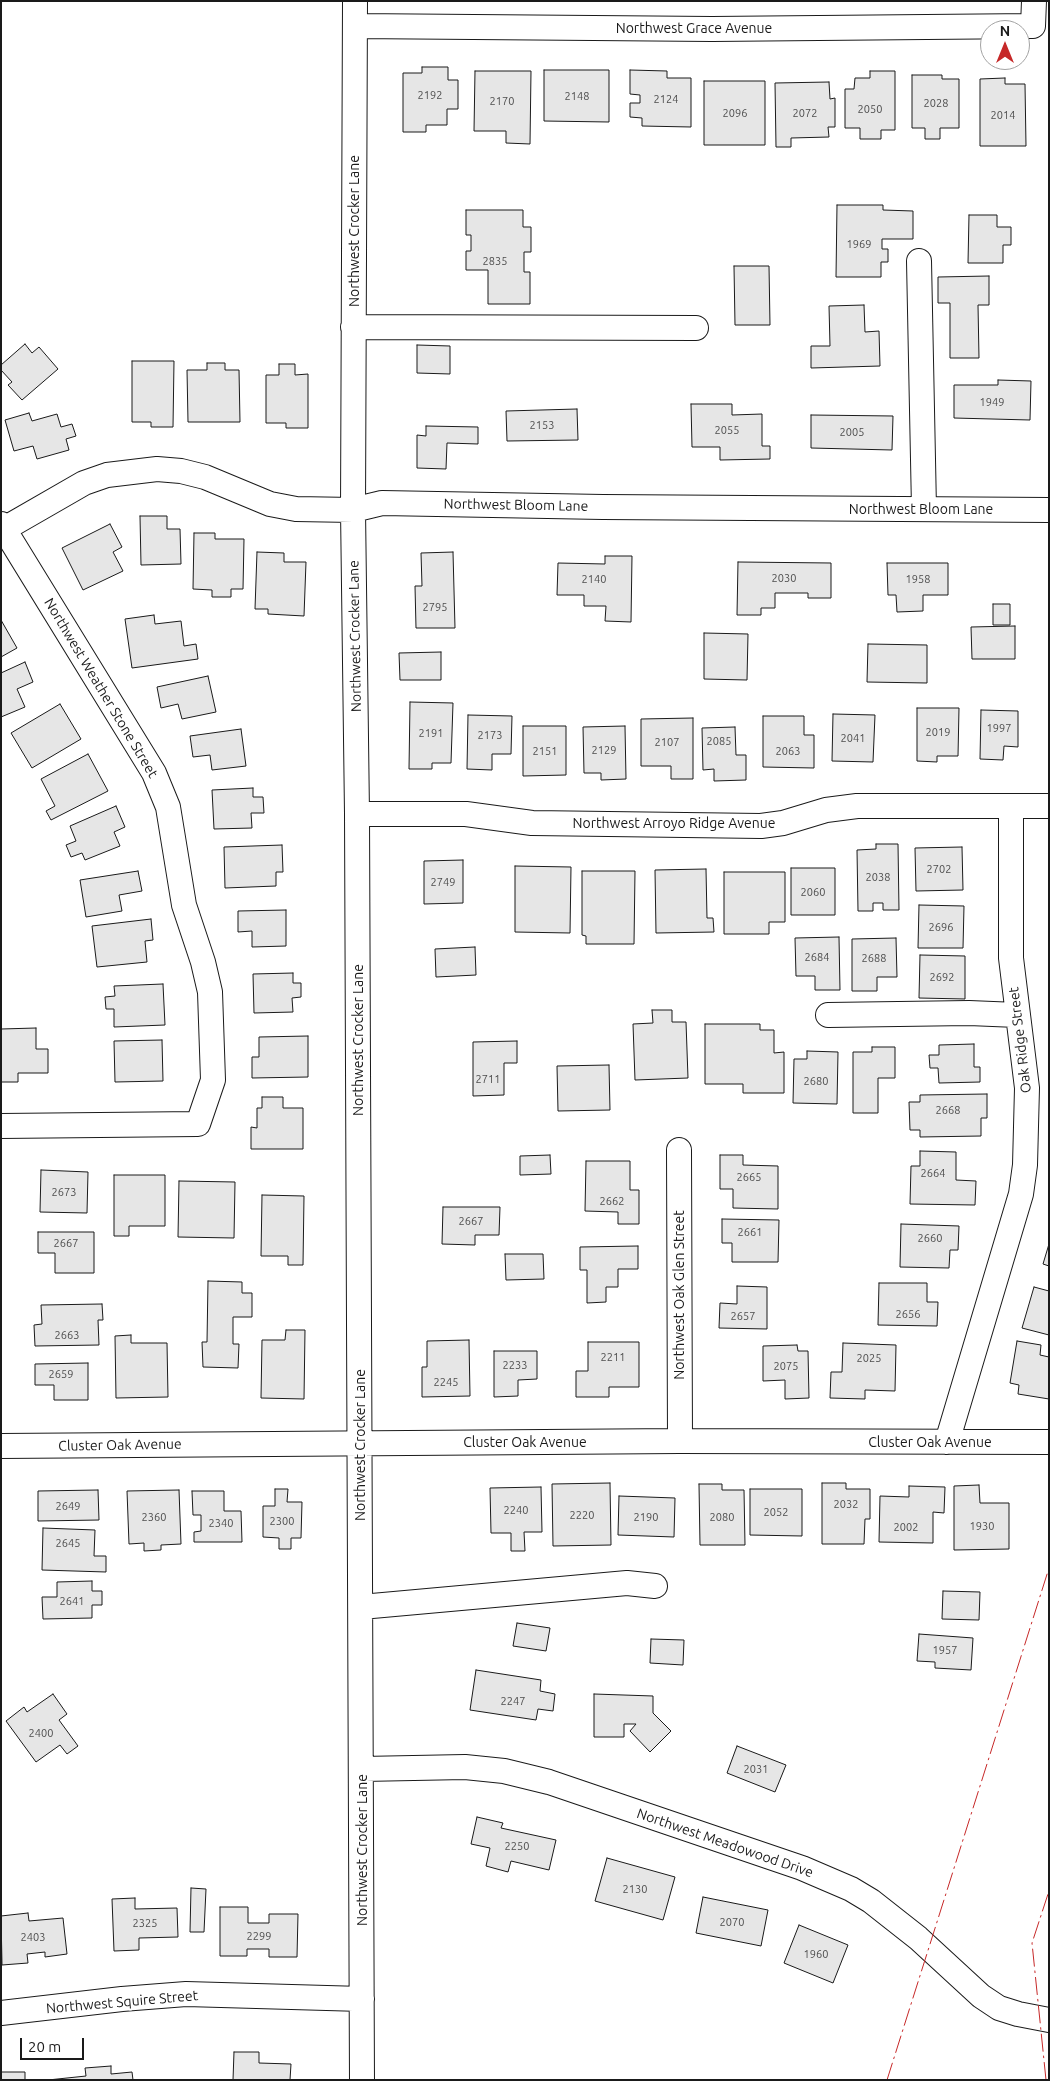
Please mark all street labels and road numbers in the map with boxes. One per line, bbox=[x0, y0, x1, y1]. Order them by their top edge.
street label: Northwest Grace Avenue bbox=[616, 20, 772, 36]
street label: Northwest Crocker Lane bbox=[346, 155, 362, 307]
street label: Northwest Bloom Lane bbox=[444, 495, 588, 515]
street label: Northwest Bloom Lane bbox=[849, 501, 993, 517]
street label: Northwest Crocker Lane bbox=[345, 560, 365, 712]
street label: Northwest Weather Stone Street bbox=[41, 595, 161, 781]
street label: Northwest Arroyo Ridge Avenue bbox=[573, 815, 775, 831]
street label: Northwest Crocker Lane bbox=[350, 964, 366, 1116]
street label: Oak Ridge Street bbox=[1005, 986, 1035, 1094]
street label: Northwest Oak Glen Street bbox=[671, 1210, 687, 1380]
street label: Northwest Crocker Lane bbox=[352, 1369, 368, 1521]
street label: Cluster Oak Avenue bbox=[463, 1434, 587, 1450]
street label: Cluster Oak Avenue bbox=[868, 1434, 992, 1450]
street label: Cluster Oak Avenue bbox=[58, 1436, 182, 1454]
street label: Northwest Crocker Lane bbox=[354, 1774, 370, 1926]
street label: Northwest Meadowood Drive bbox=[635, 1805, 815, 1881]
street label: Northwest Squire Street bbox=[45, 1987, 199, 2017]

